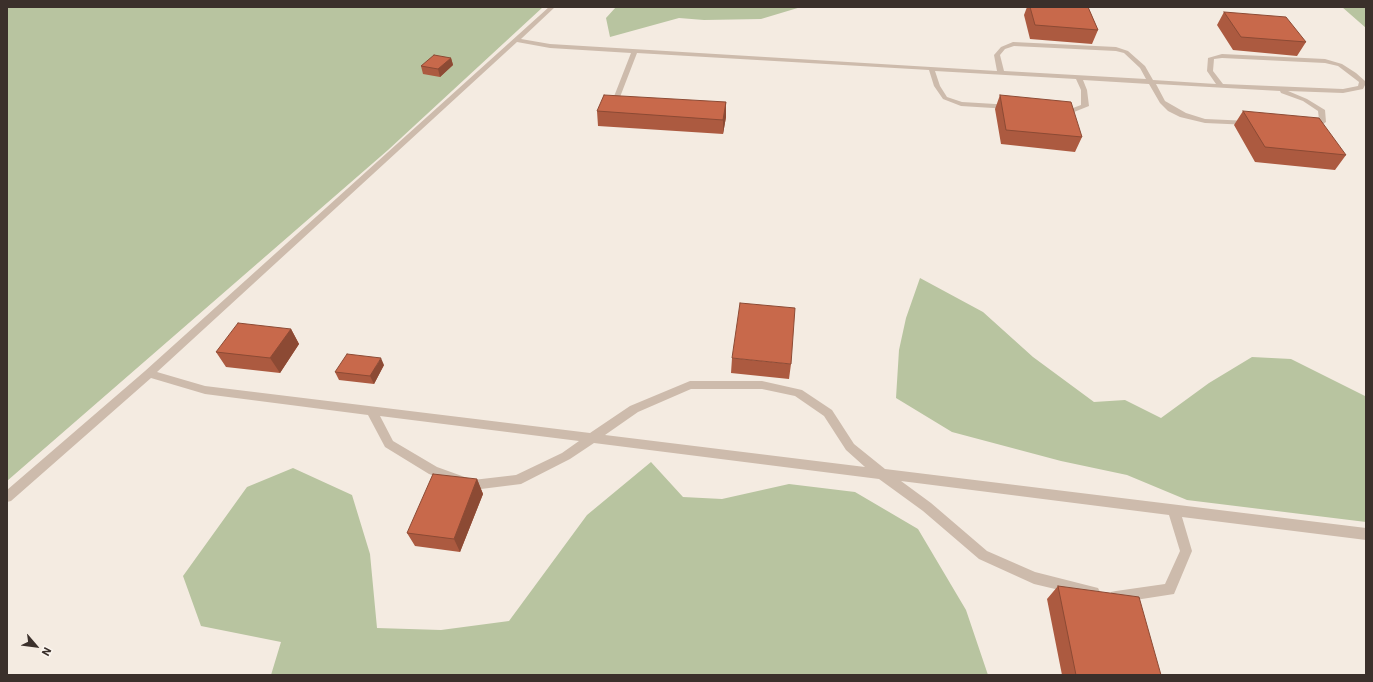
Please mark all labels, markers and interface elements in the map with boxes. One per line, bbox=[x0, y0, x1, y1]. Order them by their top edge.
north arrow bbox=[16, 626, 56, 666]
text: N bbox=[39, 645, 55, 658]

